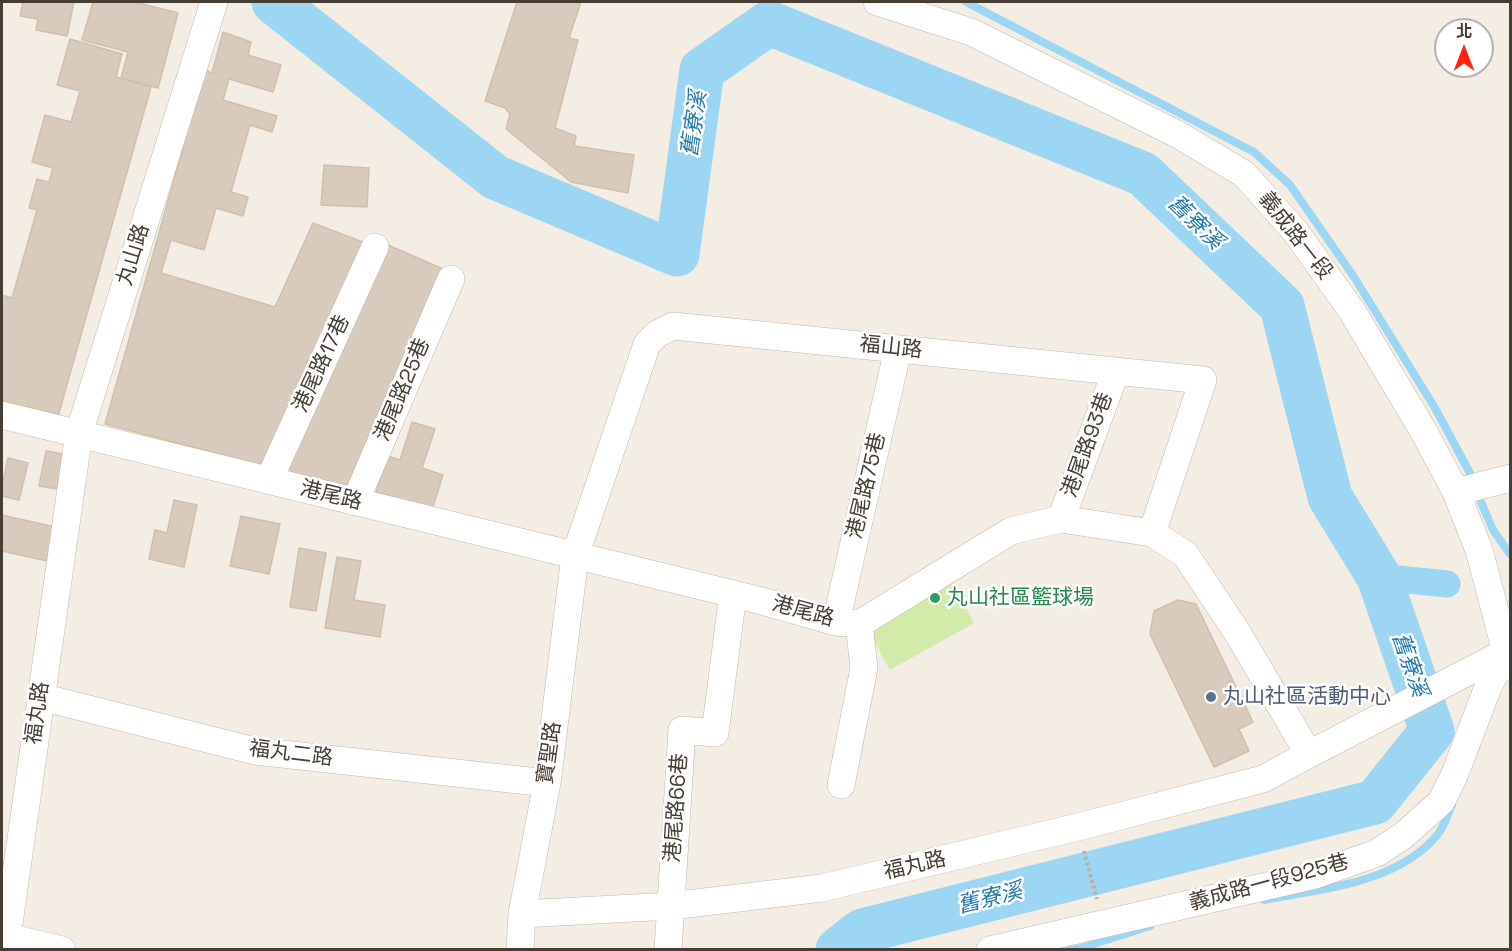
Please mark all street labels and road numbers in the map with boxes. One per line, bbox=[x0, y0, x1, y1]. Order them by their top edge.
street label: 義成路一段 bbox=[1253, 187, 1337, 285]
street label: 丸山路 bbox=[113, 221, 155, 289]
street label: 港尾路17巷 bbox=[288, 311, 356, 417]
street label: 福山路 bbox=[858, 332, 924, 364]
street label: 港尾路25巷 bbox=[370, 335, 436, 445]
street label: 港尾路93巷 bbox=[1057, 389, 1119, 501]
street label: 港尾路75巷 bbox=[843, 430, 891, 542]
street label: 港尾路 bbox=[297, 476, 365, 516]
street label: 港尾路 bbox=[769, 592, 837, 632]
street label: 福丸路 bbox=[21, 680, 55, 746]
street label: 寶聖路 bbox=[533, 720, 567, 786]
street label: 福丸二路 bbox=[248, 736, 334, 772]
street label: 港尾路66巷 bbox=[661, 752, 693, 864]
street label: 福丸路 bbox=[881, 847, 949, 885]
street label: 義成路一段925巷 bbox=[1186, 850, 1352, 916]

